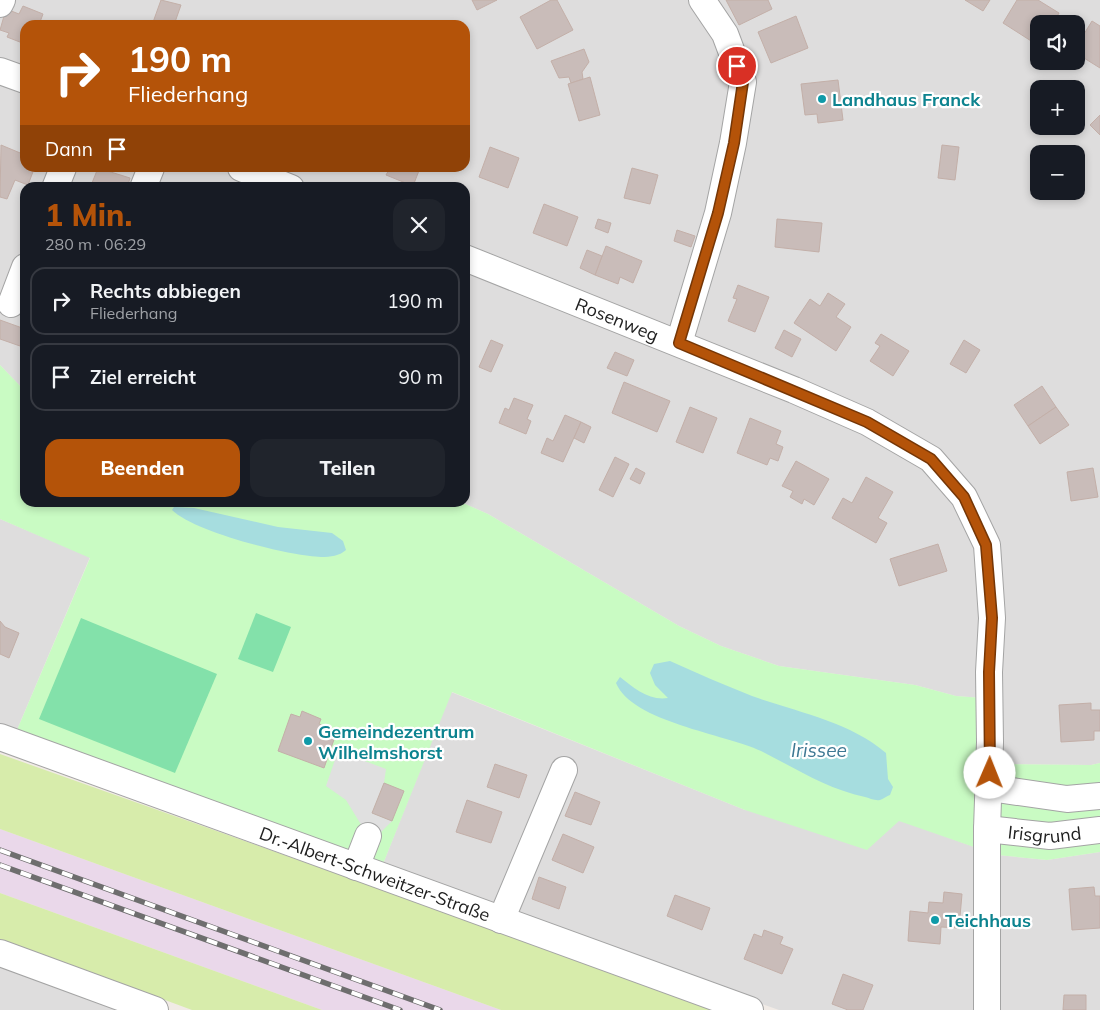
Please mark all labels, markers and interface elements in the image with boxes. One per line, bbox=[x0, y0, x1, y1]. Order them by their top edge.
map controls bbox=[1030, 15, 1085, 200]
button: sound bbox=[1030, 15, 1085, 70]
text: 190 m bbox=[128, 37, 232, 81]
icon: right bbox=[45, 40, 110, 105]
pin bbox=[716, 45, 758, 87]
icon: arrive bbox=[723, 52, 751, 80]
text: Fliederhang bbox=[128, 80, 248, 108]
button: + bbox=[1030, 80, 1085, 135]
place label: Landhaus Franck bbox=[832, 88, 981, 111]
marker: Landhaus Franck bbox=[816, 93, 828, 105]
icon: arrive bbox=[103, 135, 131, 163]
text: Dann bbox=[45, 137, 93, 161]
button: − bbox=[1030, 145, 1085, 200]
text: 1 Min. bbox=[45, 196, 132, 234]
button: close bbox=[393, 199, 445, 251]
text: 280 m · 06:29 bbox=[45, 234, 146, 254]
text: Rechts abbiegen bbox=[90, 279, 241, 303]
icon: right bbox=[47, 287, 75, 315]
text: 190 m bbox=[387, 289, 443, 313]
street label: Rosenweg bbox=[572, 292, 662, 346]
text: Fliederhang bbox=[90, 303, 177, 323]
icon: arrive bbox=[47, 363, 75, 391]
text: Ziel erreicht bbox=[90, 365, 196, 389]
text: 90 m bbox=[399, 365, 443, 389]
button: Beenden bbox=[45, 439, 240, 497]
button: Teilen bbox=[250, 439, 445, 497]
place label: Gemeindezentrum Wilhelmshorst bbox=[318, 720, 475, 764]
marker: Gemeindezentrum Wilhelmshorst bbox=[302, 735, 314, 747]
water label: Irissee bbox=[791, 738, 847, 762]
position arrow bbox=[963, 746, 1015, 798]
street label: Irisgrund bbox=[1007, 820, 1083, 847]
street label: Dr.-Albert-Schweitzer-Straße bbox=[256, 821, 493, 926]
place label: Teichhaus bbox=[945, 909, 1031, 932]
marker: Teichhaus bbox=[929, 914, 941, 926]

